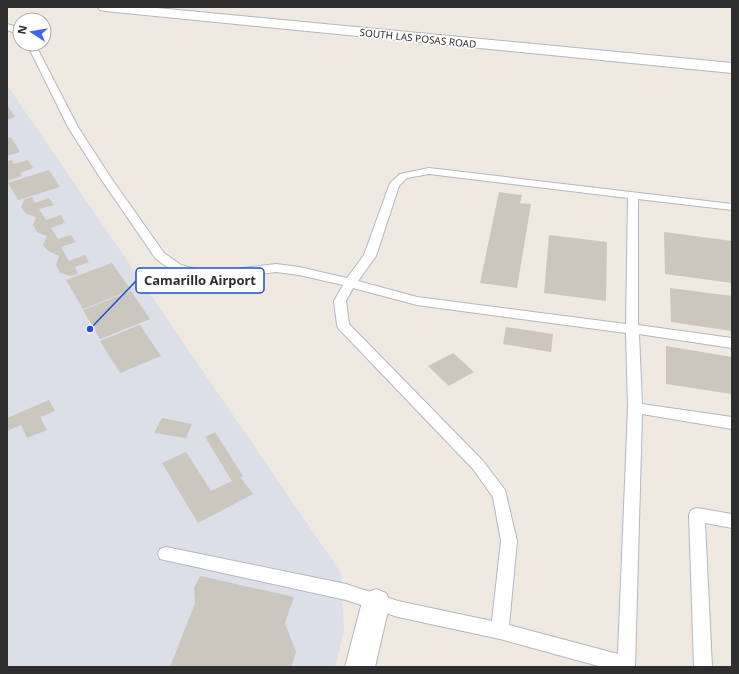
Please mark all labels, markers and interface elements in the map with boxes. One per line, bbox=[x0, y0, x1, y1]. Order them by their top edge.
north arrow bbox=[12, 12, 52, 52]
text: N bbox=[13, 24, 30, 36]
street label: SOUTH LAS POSAS ROAD bbox=[359, 25, 477, 51]
callout: Camarillo Airport bbox=[136, 268, 264, 293]
text: Camarillo Airport bbox=[144, 271, 256, 289]

